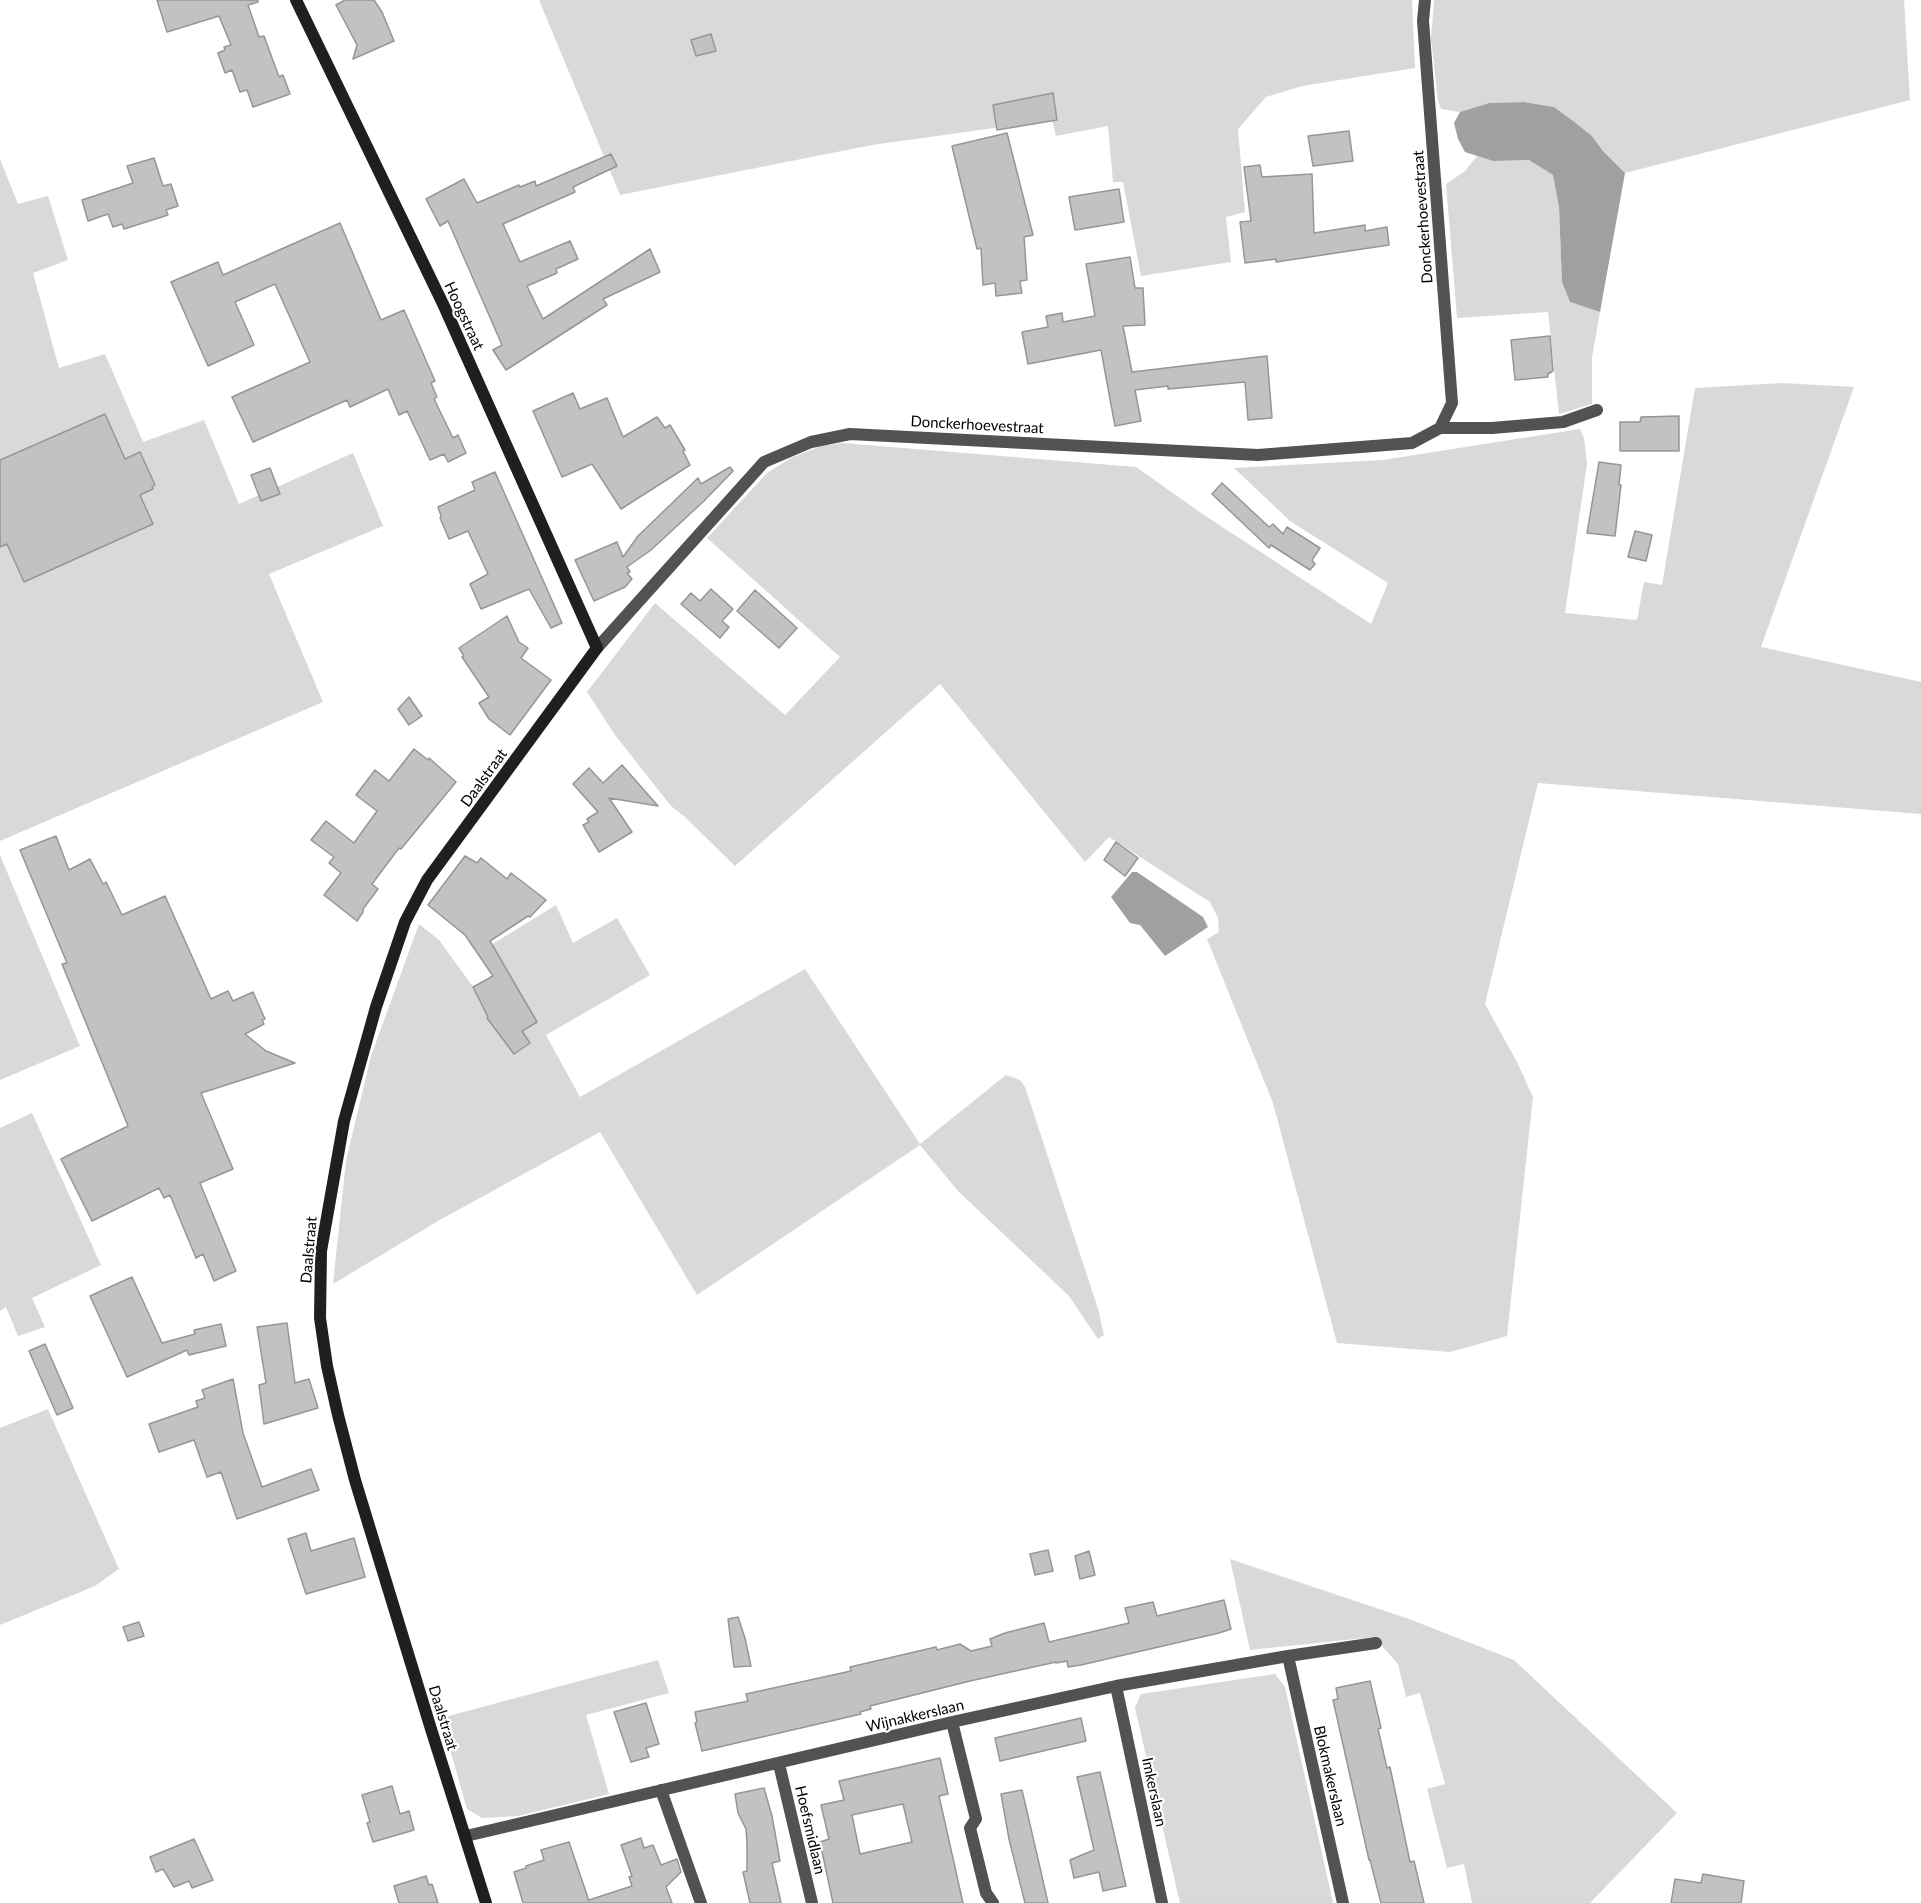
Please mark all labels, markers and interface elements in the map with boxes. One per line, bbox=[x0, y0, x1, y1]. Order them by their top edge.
street label: Donckerhoevestraat bbox=[1409, 150, 1437, 284]
street label: Hoogstraat bbox=[440, 279, 488, 353]
street label: Donckerhoevestraat bbox=[910, 413, 1044, 437]
street label: Daalstraat bbox=[457, 746, 511, 810]
street label: Daalstraat bbox=[297, 1216, 321, 1284]
street label: Daalstraat bbox=[425, 1683, 461, 1753]
street label: Wijnakkerslaan bbox=[864, 1696, 966, 1736]
street label: Blokmakerslaan bbox=[1310, 1724, 1350, 1828]
street label: Imkerslaan bbox=[1138, 1756, 1170, 1828]
street label: Hoefsmidlaan bbox=[791, 1784, 829, 1876]

